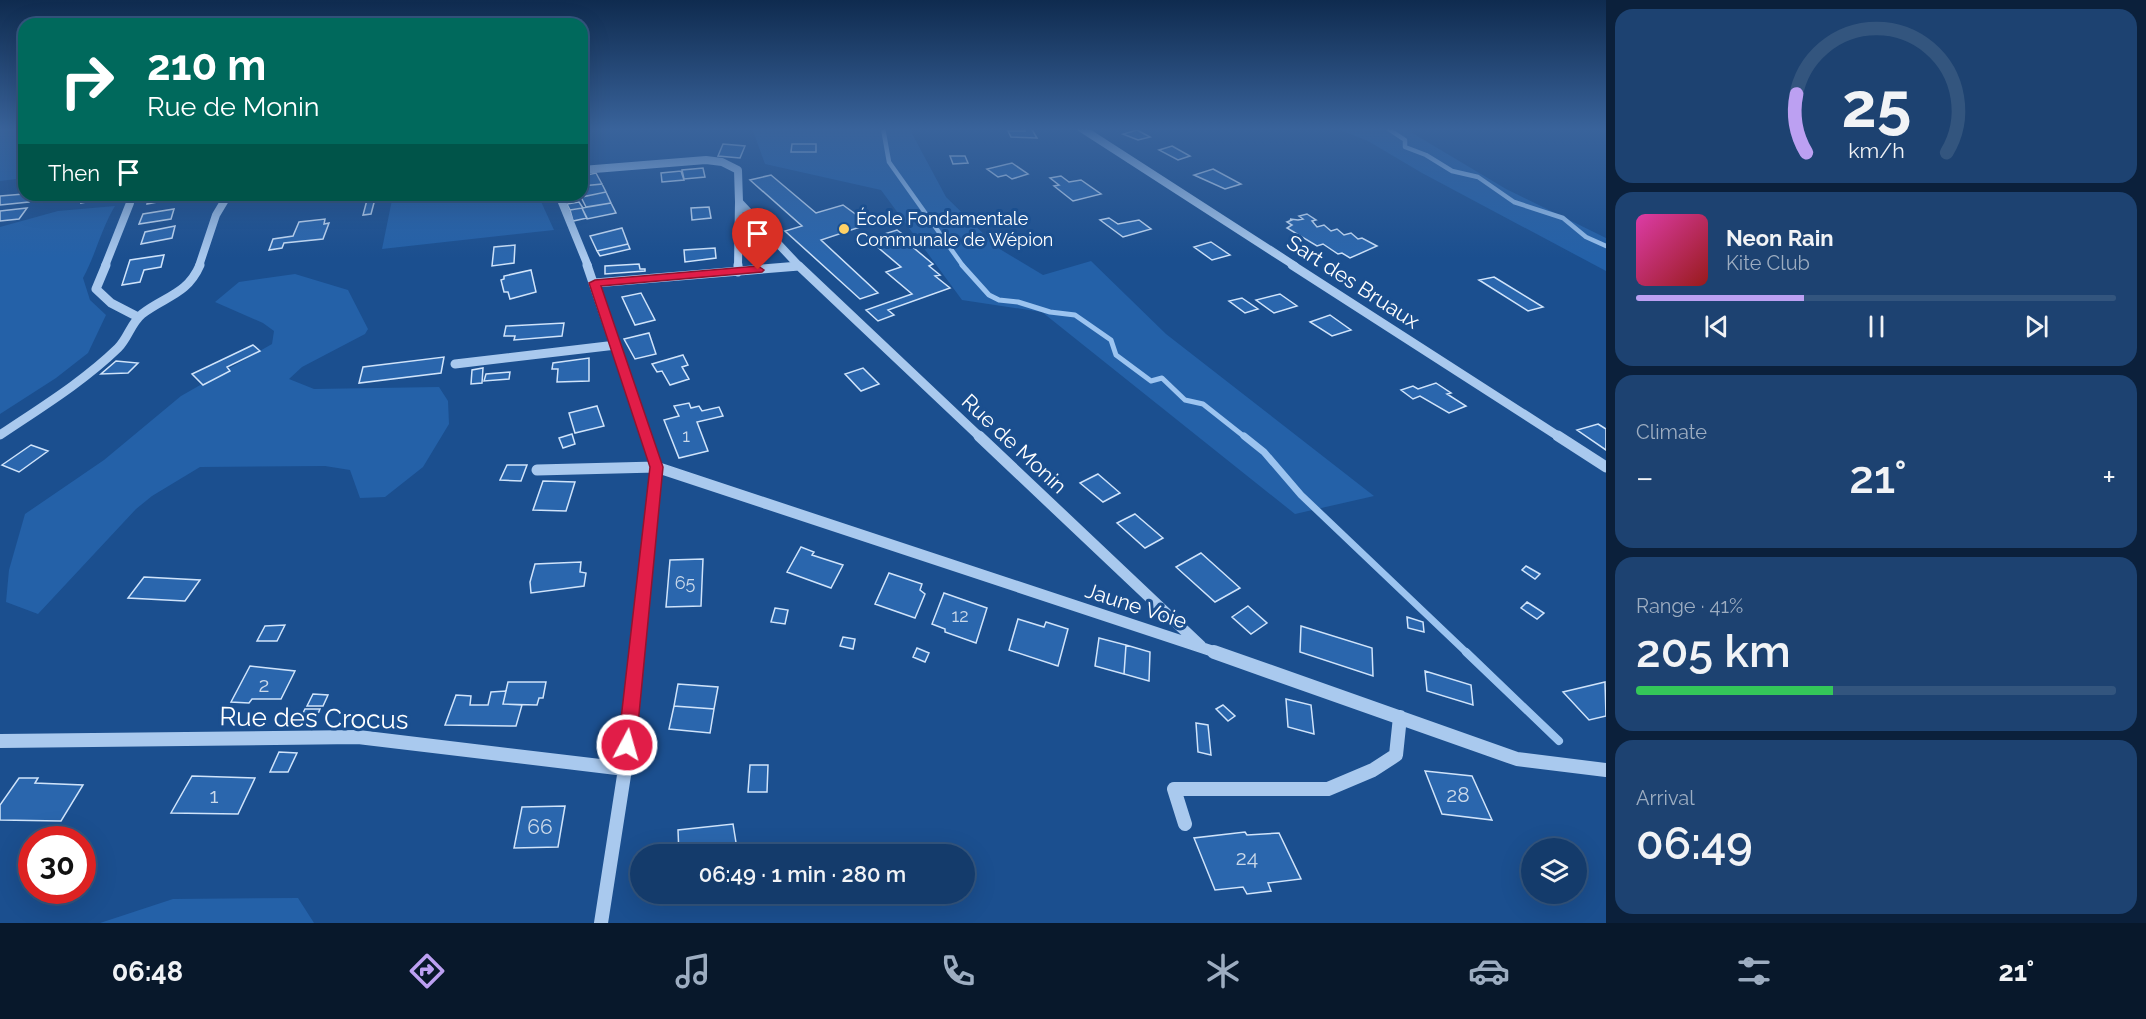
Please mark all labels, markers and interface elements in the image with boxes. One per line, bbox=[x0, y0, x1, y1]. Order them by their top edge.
text: 210 m bbox=[147, 41, 266, 90]
icon: right bbox=[48, 42, 126, 120]
text: 25 bbox=[1841, 68, 1911, 142]
text: Rue de Monin bbox=[147, 91, 320, 122]
text: km/h bbox=[1848, 138, 1904, 163]
icon: arrive bbox=[112, 156, 145, 189]
text: Then bbox=[48, 160, 100, 186]
place label: École Fondamentale Communale de Wépion bbox=[856, 207, 1053, 250]
pin bbox=[732, 208, 783, 270]
icon: arrive bbox=[741, 217, 774, 250]
marker: École Fondamentale Communale de Wépion bbox=[837, 222, 851, 236]
text: Neon Rain bbox=[1726, 225, 1834, 251]
street label: Sart des Bruaux bbox=[1282, 229, 1425, 334]
text: Kite Club bbox=[1726, 251, 1810, 275]
icon: previous bbox=[1700, 310, 1733, 343]
icon: pause bbox=[1860, 310, 1893, 343]
icon: next bbox=[2020, 310, 2053, 343]
street label: Rue de Monin bbox=[957, 389, 1072, 499]
text: Climate bbox=[1636, 420, 1707, 444]
house number: 1 bbox=[682, 425, 690, 446]
text: 21° bbox=[1849, 451, 1907, 504]
text: − bbox=[1636, 458, 1654, 497]
text: + bbox=[2102, 458, 2116, 497]
house number: 65 bbox=[675, 572, 696, 593]
street label: Jaune Voie bbox=[1082, 577, 1190, 634]
text: Range · 41% bbox=[1636, 594, 1743, 618]
house number: 12 bbox=[951, 605, 969, 626]
text: 205 km bbox=[1636, 625, 1791, 678]
house number: 2 bbox=[259, 672, 269, 697]
street label: Rue des Crocus bbox=[219, 701, 409, 735]
position arrow bbox=[595, 713, 659, 777]
house number: 28 bbox=[1446, 782, 1470, 807]
house number: 1 bbox=[210, 783, 219, 808]
text: Arrival bbox=[1636, 786, 1695, 810]
house number: 66 bbox=[527, 814, 553, 839]
text: 06:49 bbox=[1636, 817, 1753, 870]
speed limit sign: 30 bbox=[18, 826, 96, 904]
map controls bbox=[1521, 838, 1587, 904]
button: layers bbox=[1521, 838, 1587, 904]
house number: 24 bbox=[1236, 845, 1258, 870]
text: 06:49 · 1 min · 280 m bbox=[699, 861, 906, 887]
icon: directions bbox=[406, 950, 448, 992]
icon: music bbox=[672, 950, 714, 992]
icon: phone bbox=[937, 950, 979, 992]
icon: climate bbox=[1202, 950, 1244, 992]
icon: car bbox=[1468, 950, 1510, 992]
icon: filters bbox=[1733, 950, 1775, 992]
text: 06:48 bbox=[112, 956, 183, 987]
text: 21° bbox=[1999, 956, 2034, 987]

